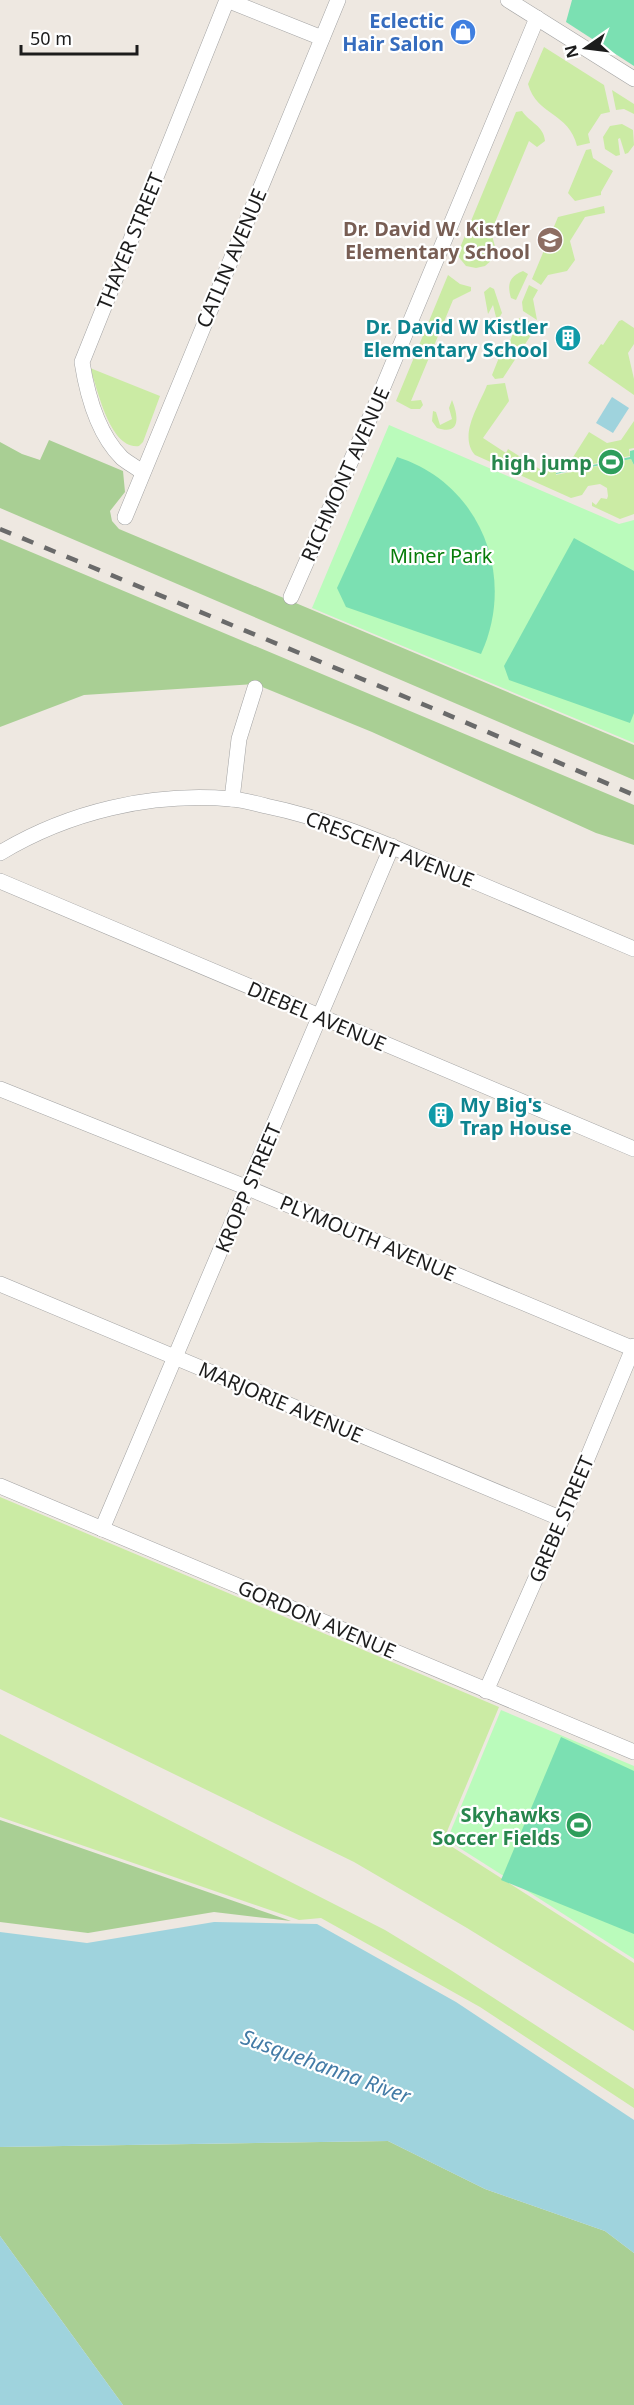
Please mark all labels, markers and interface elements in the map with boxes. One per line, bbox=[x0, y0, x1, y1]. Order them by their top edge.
place label: Eclectic Hair Salon bbox=[342, 7, 444, 57]
shop icon: Eclectic Hair Salon bbox=[448, 17, 478, 47]
scale bar bbox=[21, 18, 136, 56]
north arrow bbox=[556, 18, 616, 78]
text: 50 m bbox=[30, 26, 72, 50]
text: N bbox=[559, 43, 584, 61]
street label: THAYER STREET bbox=[90, 168, 170, 314]
street label: CATLIN AVENUE bbox=[189, 184, 273, 332]
place label: Dr. David W. Kistler Elementary School bbox=[343, 215, 530, 265]
school or university icon: Dr. David W. Kistler Elementary School bbox=[535, 225, 565, 255]
place label: Dr. David W Kistler Elementary School bbox=[363, 313, 548, 363]
building icon: Dr. David W Kistler Elementary School bbox=[553, 323, 583, 353]
street label: RICHMONT AVENUE bbox=[294, 383, 396, 565]
sports icon: high jump bbox=[596, 447, 626, 477]
place label: high jump bbox=[491, 449, 592, 476]
park label: Miner Park bbox=[390, 542, 493, 569]
street label: CRESCENT AVENUE bbox=[302, 804, 478, 894]
street label: DIEBEL AVENUE bbox=[243, 975, 391, 1057]
place label: My Big's Trap House bbox=[460, 1091, 572, 1141]
building icon: My Big's Trap House bbox=[426, 1100, 456, 1130]
street label: KROPP STREET bbox=[209, 1119, 287, 1257]
street label: PLYMOUTH AVENUE bbox=[276, 1189, 460, 1287]
street label: MARJORIE AVENUE bbox=[195, 1355, 367, 1449]
street label: GREBE STREET bbox=[522, 1451, 600, 1587]
street label: GORDON AVENUE bbox=[234, 1574, 400, 1664]
place label: Skyhawks Soccer Fields bbox=[432, 1801, 560, 1851]
sports icon: Skyhawks Soccer Fields bbox=[564, 1810, 594, 1840]
water label: Susquehanna River bbox=[237, 2022, 416, 2110]

